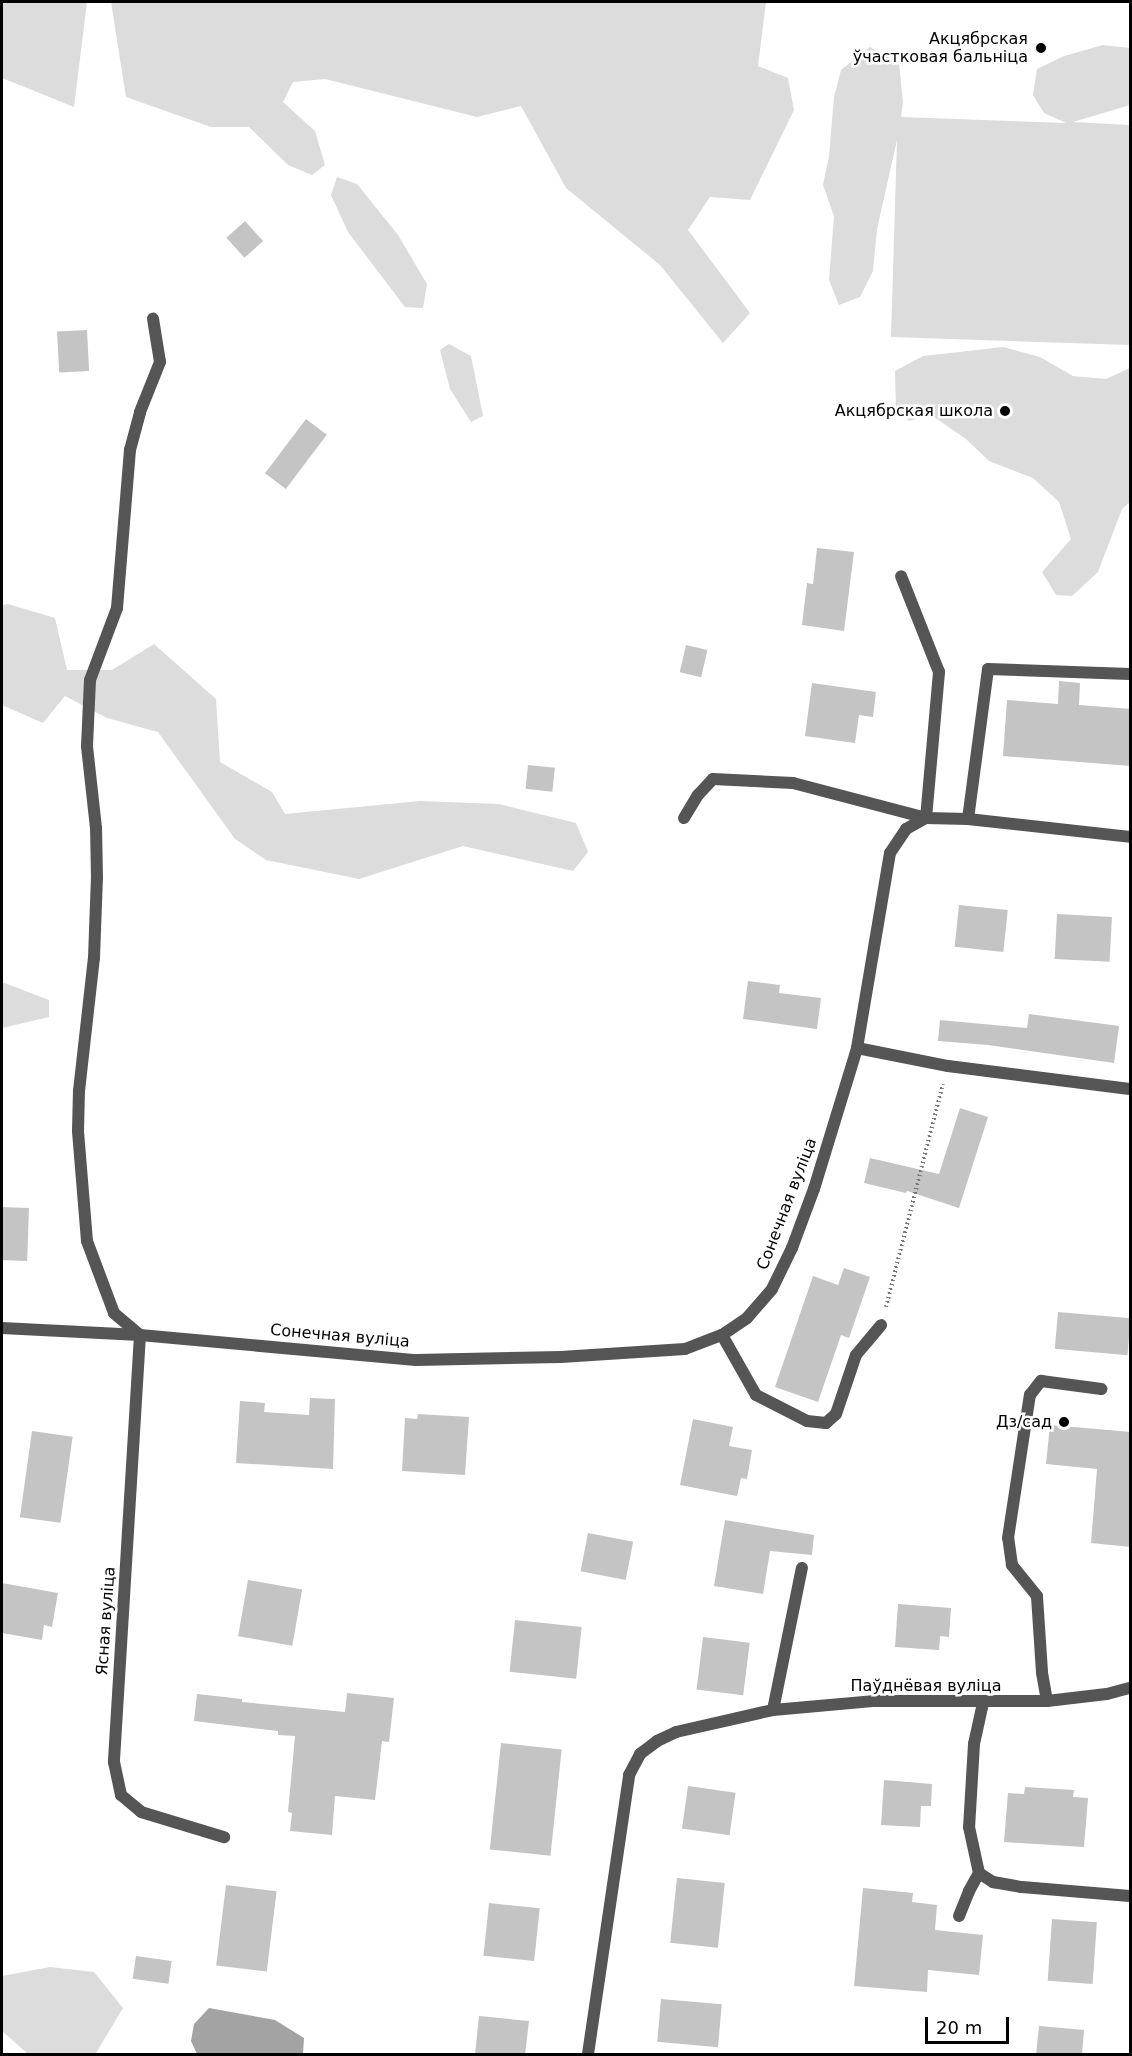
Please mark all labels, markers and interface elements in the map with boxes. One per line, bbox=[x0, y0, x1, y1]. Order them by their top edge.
place label: Акцябрская ўчастковая бальніца bbox=[853, 29, 1028, 67]
marker: Акцябрская ўчастковая бальніца bbox=[1032, 39, 1050, 57]
place label: Акцябрская школа bbox=[835, 401, 993, 421]
marker: Акцябрская школа bbox=[998, 404, 1012, 418]
street label: Сонечная вуліца bbox=[753, 1135, 821, 1273]
street label: Сонечная вуліца bbox=[269, 1320, 411, 1352]
place label: Дз/сад bbox=[996, 1412, 1052, 1432]
marker: Дз/сад bbox=[1057, 1415, 1071, 1429]
street label: Ясная вуліца bbox=[93, 1566, 119, 1676]
street label: Паўднёвая вуліца bbox=[851, 1676, 1001, 1696]
scale bar bbox=[928, 2005, 1012, 2043]
text: 20 m bbox=[936, 2017, 982, 2038]

